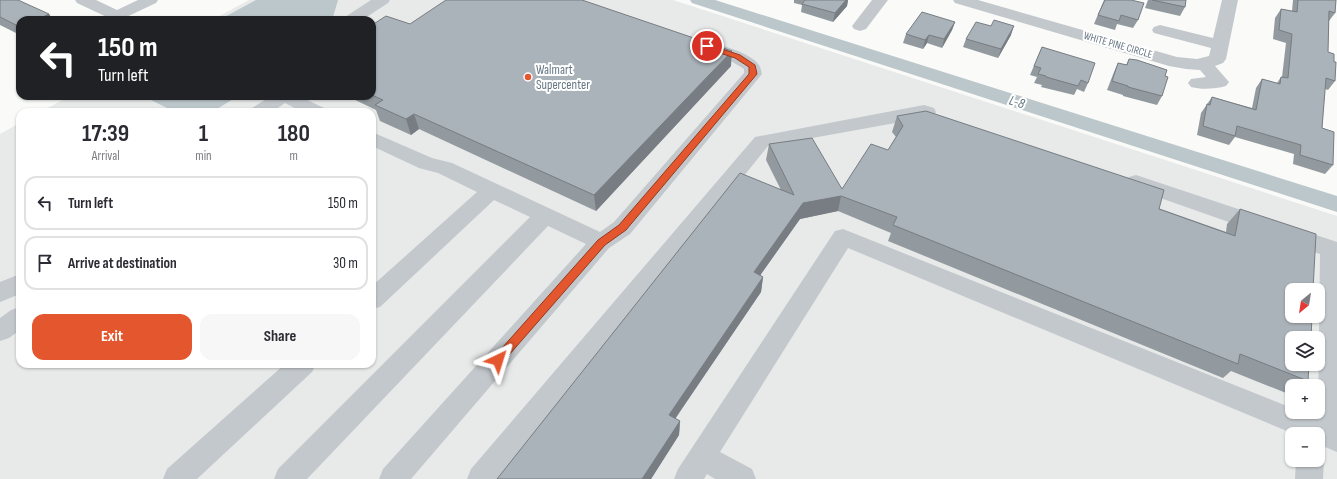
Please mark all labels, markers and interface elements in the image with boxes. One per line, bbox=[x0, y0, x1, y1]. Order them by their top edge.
pin bbox=[690, 29, 724, 63]
street label: WHITE PINE CIRCLE bbox=[1082, 29, 1154, 61]
text: 150 m bbox=[98, 31, 158, 64]
icon: left bbox=[32, 32, 84, 84]
icon: arrive bbox=[696, 35, 718, 57]
place label: Walmart Supercenter bbox=[536, 62, 590, 93]
text: Turn left bbox=[98, 65, 149, 86]
marker: Walmart Supercenter bbox=[523, 72, 533, 82]
water label: L-8 bbox=[1007, 92, 1027, 112]
text: 17:39 bbox=[82, 119, 129, 148]
text: 1 bbox=[199, 119, 208, 148]
text: 180 bbox=[278, 119, 310, 148]
text: Arrival bbox=[92, 148, 120, 164]
text: min bbox=[195, 148, 212, 164]
text: m bbox=[290, 148, 298, 164]
icon: left bbox=[34, 192, 56, 214]
text: Turn left bbox=[68, 194, 113, 213]
text: 150 m bbox=[328, 194, 358, 213]
icon: arrive bbox=[34, 252, 56, 274]
text: Arrive at destination bbox=[68, 254, 177, 273]
text: 30 m bbox=[333, 254, 358, 273]
north arrow bbox=[1285, 283, 1325, 323]
map controls bbox=[1285, 283, 1325, 467]
button: Exit bbox=[32, 314, 192, 360]
button: Share bbox=[200, 314, 360, 360]
button: layers bbox=[1285, 331, 1325, 371]
position arrow bbox=[477, 339, 519, 381]
button: + bbox=[1285, 379, 1325, 419]
button: − bbox=[1285, 427, 1325, 467]

